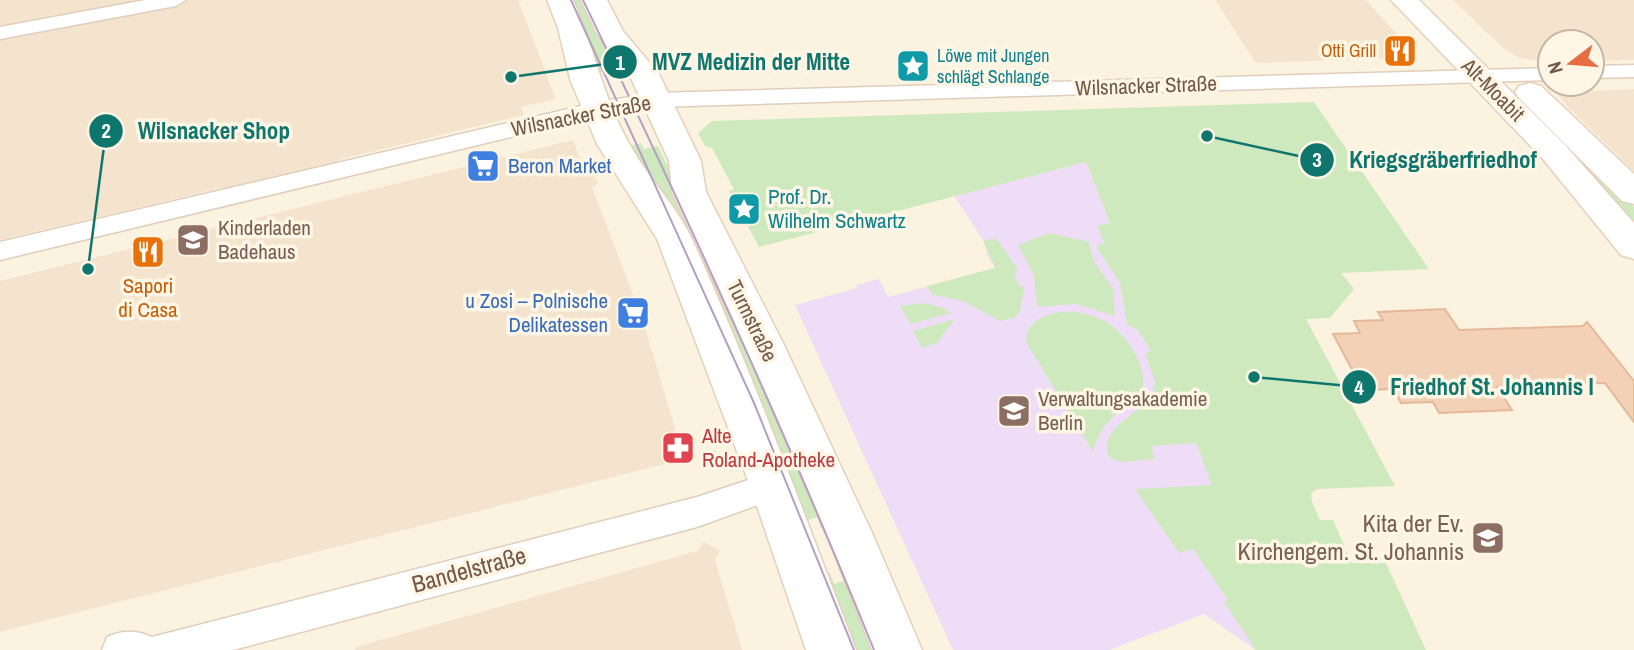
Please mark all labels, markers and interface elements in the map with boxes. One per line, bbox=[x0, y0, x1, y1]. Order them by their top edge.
north arrow bbox=[1536, 28, 1606, 98]
restaurant icon: Otti Grill bbox=[1381, 32, 1419, 70]
place label: Otti Grill bbox=[1321, 38, 1376, 63]
callout: MVZ Medizin der Mitte bbox=[603, 40, 864, 84]
place label: Löwe mit Jungen schlägt Schlange bbox=[937, 43, 1049, 89]
text: MVZ Medizin der Mitte bbox=[652, 46, 850, 77]
place icon: Löwe mit Jungen schlägt Schlange bbox=[894, 47, 932, 85]
text: 1 bbox=[615, 48, 625, 77]
street label: Alt-Moabit bbox=[1455, 51, 1531, 128]
text: N bbox=[1541, 59, 1569, 77]
street label: Wilsnacker Straße bbox=[1075, 69, 1217, 102]
street label: Wilsnacker Straße bbox=[509, 88, 653, 143]
callout: Wilsnacker Shop bbox=[89, 109, 304, 153]
text: Wilsnacker Shop bbox=[138, 115, 290, 146]
text: 2 bbox=[101, 116, 111, 145]
callout: Kriegsgräberfriedhof bbox=[1300, 138, 1550, 182]
text: Kriegsgräberfriedhof bbox=[1349, 144, 1538, 175]
text: 3 bbox=[1312, 145, 1322, 174]
supermarket icon: Beron Market bbox=[464, 147, 502, 185]
place label: Beron Market bbox=[508, 151, 612, 180]
place label: Prof. Dr. Wilhelm Schwartz bbox=[768, 182, 906, 235]
place icon: Prof. Dr. Wilhelm Schwartz bbox=[725, 190, 763, 228]
place label: Kinderladen Badehaus bbox=[218, 213, 311, 266]
school or university icon: Kinderladen Badehaus bbox=[174, 221, 212, 259]
restaurant icon: Sapori di Casa bbox=[129, 233, 167, 271]
place label: Sapori di Casa bbox=[118, 271, 178, 324]
street label: Turmstraße bbox=[720, 275, 785, 366]
place label: u Zosi – Polnische Delikatessen bbox=[465, 286, 608, 339]
supermarket icon: u Zosi – Polnische Delikatessen bbox=[614, 294, 652, 332]
callout: Friedhof St. Johannis I bbox=[1341, 365, 1608, 409]
text: Friedhof St. Johannis I bbox=[1390, 371, 1594, 402]
text: 4 bbox=[1354, 373, 1364, 402]
place label: Verwaltungsakademie Berlin bbox=[1038, 384, 1207, 437]
school or university icon: Verwaltungsakademie Berlin bbox=[995, 392, 1033, 430]
place label: Alte Roland-Apotheke bbox=[701, 421, 835, 474]
pharmacy icon: Alte Roland-Apotheke bbox=[659, 429, 697, 467]
place label: Kita der Ev. Kirchengem. St. Johannis bbox=[1238, 507, 1464, 567]
school or university icon: Kita der Ev. Kirchengem. St. Johannis bbox=[1469, 519, 1507, 557]
street label: Bandelstraße bbox=[408, 538, 529, 600]

